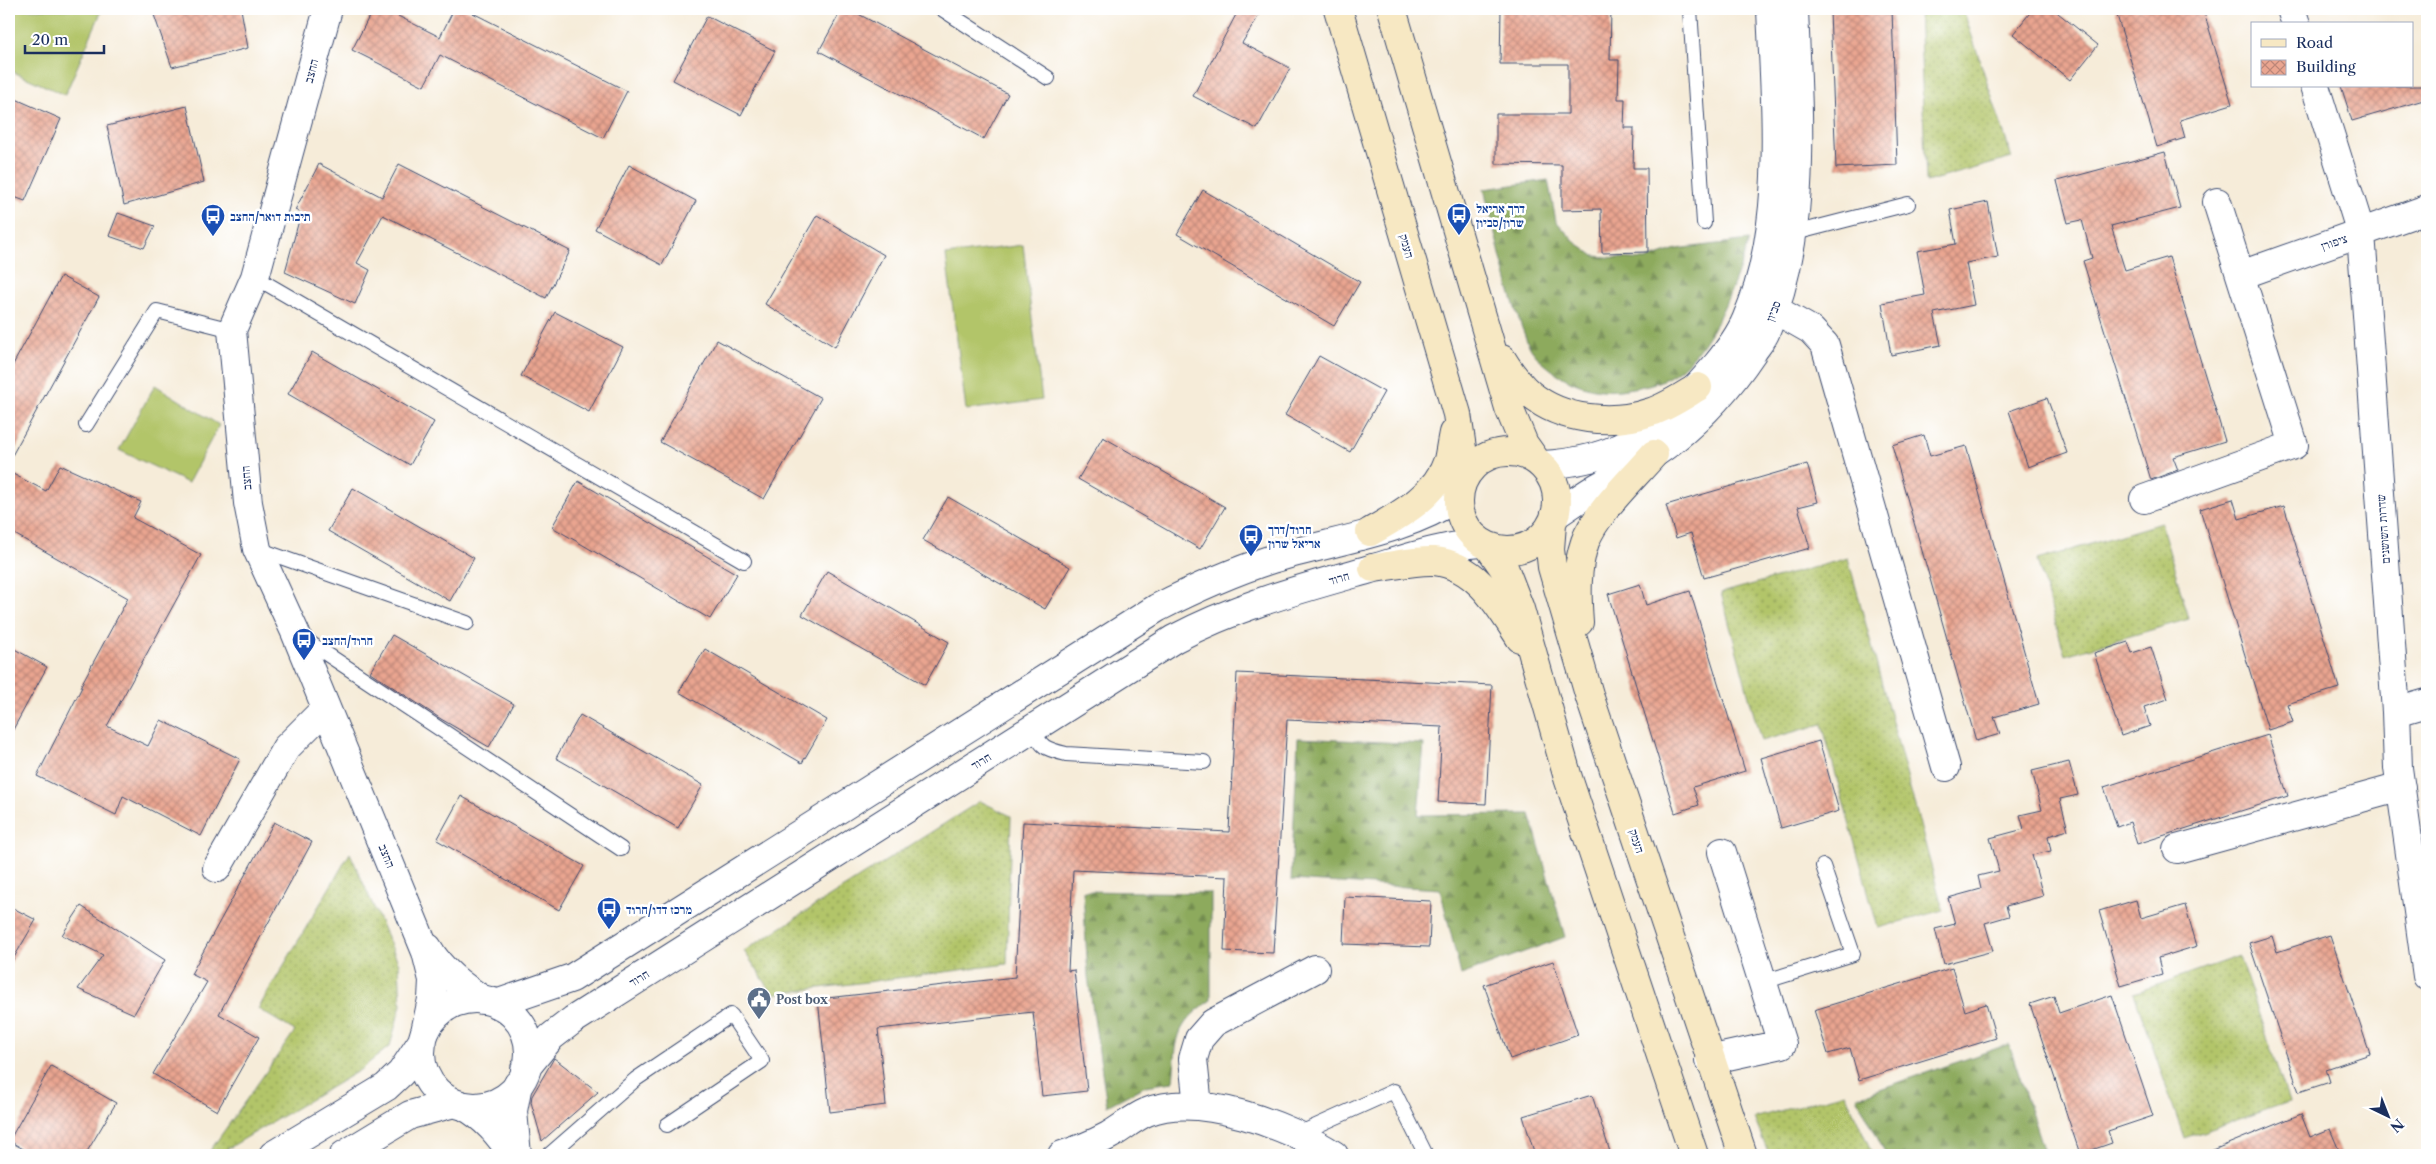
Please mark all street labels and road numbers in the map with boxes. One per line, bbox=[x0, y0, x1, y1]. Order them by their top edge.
street label: החצב bbox=[301, 57, 321, 85]
street label: ציפורן bbox=[2319, 230, 2349, 253]
street label: העמק bbox=[1396, 232, 1418, 260]
street label: סביון bbox=[1762, 298, 1784, 324]
street label: החצב bbox=[237, 465, 255, 491]
street label: שדרות השושנים bbox=[2373, 494, 2393, 564]
street label: חרוד bbox=[1327, 568, 1351, 588]
street label: חרוד bbox=[968, 749, 994, 773]
street label: העמק bbox=[1626, 827, 1648, 855]
street label: החצב bbox=[375, 842, 399, 870]
street label: חרוד bbox=[626, 966, 652, 990]

